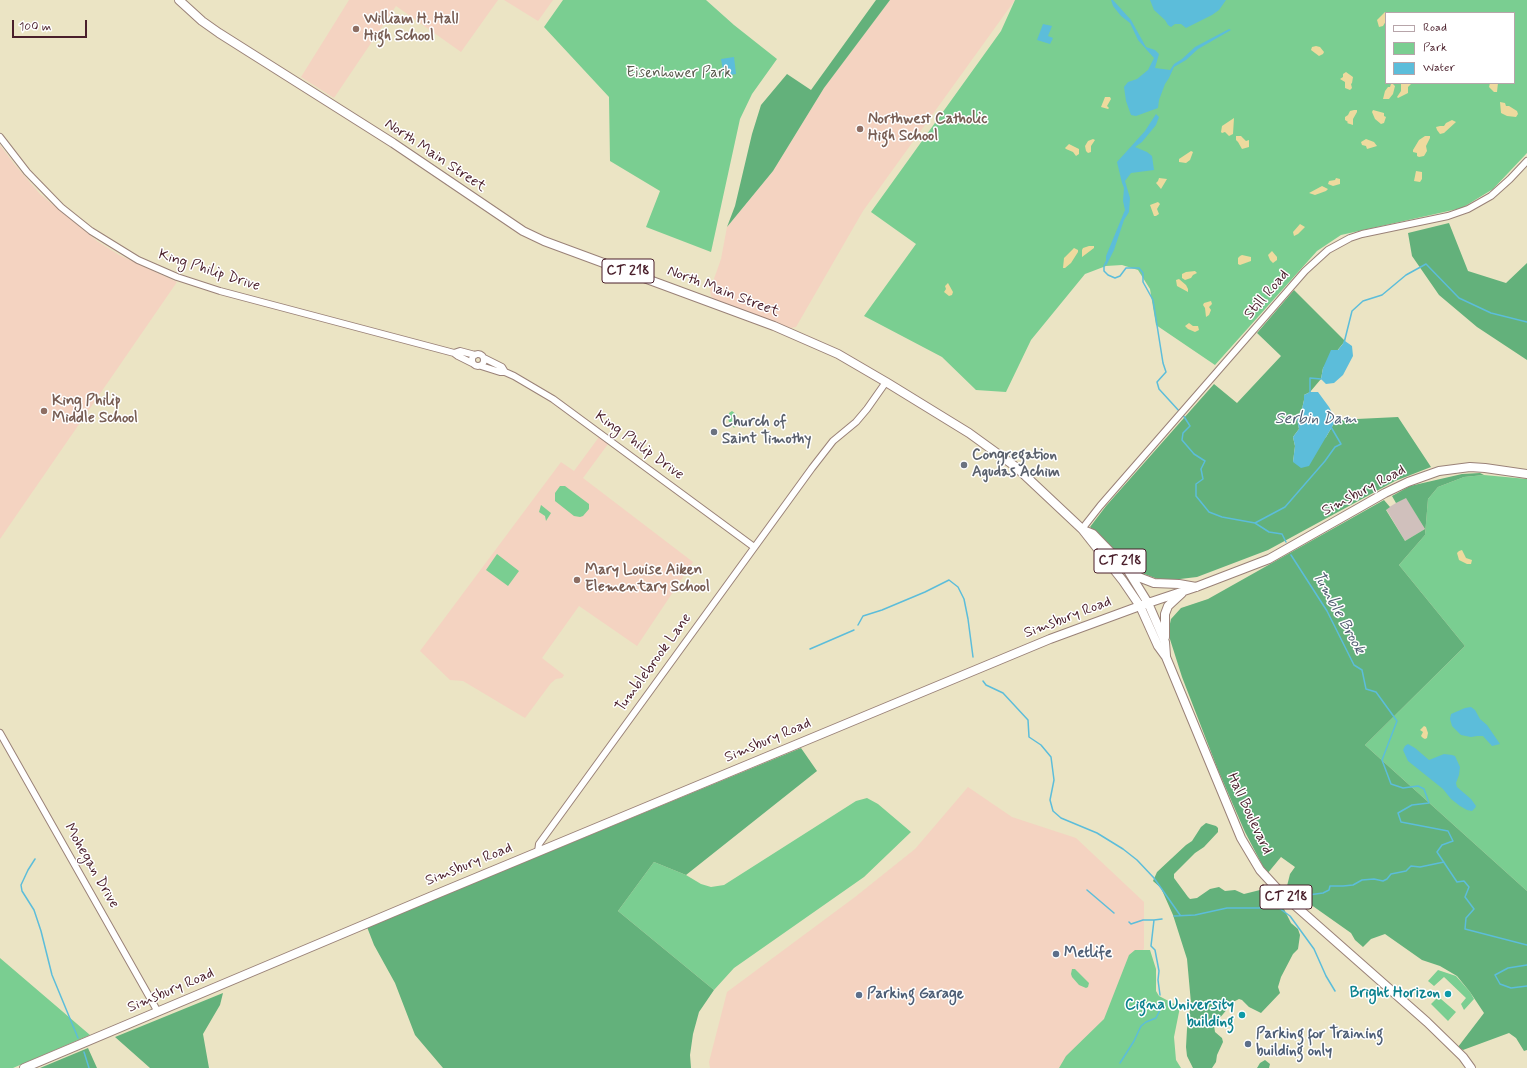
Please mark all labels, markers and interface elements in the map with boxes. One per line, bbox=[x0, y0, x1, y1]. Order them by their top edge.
place label: William H. Hall High School bbox=[364, 11, 458, 46]
scale bar bbox=[14, 12, 89, 38]
legend bbox=[1385, 12, 1515, 84]
text: 100 m bbox=[19, 19, 51, 35]
text: Road bbox=[1423, 20, 1447, 36]
marker: William H. Hall High School bbox=[351, 24, 361, 34]
text: Park bbox=[1423, 40, 1447, 56]
text: Water bbox=[1423, 60, 1455, 76]
park label: Eisenhower Park bbox=[626, 65, 732, 83]
place label: Northwest Catholic High School bbox=[868, 111, 987, 146]
street label: North Main Street bbox=[381, 115, 489, 197]
marker: Northwest Catholic High School bbox=[855, 124, 865, 134]
street label: King Philip Drive bbox=[156, 246, 262, 296]
road number: CT 218 bbox=[602, 259, 654, 283]
street label: North Main Street bbox=[664, 262, 782, 322]
street label: Still Road bbox=[1241, 267, 1293, 323]
place label: King Philip Middle School bbox=[52, 393, 138, 428]
marker: King Philip Middle School bbox=[39, 406, 49, 416]
street label: King Philip Drive bbox=[591, 408, 687, 484]
water label: Serbin Dam bbox=[1275, 410, 1357, 430]
place label: Church of Saint Timothy bbox=[722, 414, 811, 449]
marker: Church of Saint Timothy bbox=[709, 427, 719, 437]
place label: Congregation Agudas Achim bbox=[972, 447, 1060, 482]
marker: Congregation Agudas Achim bbox=[959, 460, 969, 470]
street label: Simsbury Road bbox=[1319, 461, 1409, 521]
road number: CT 218 bbox=[1094, 549, 1146, 573]
place label: Mary Louise Aiken Elementary School bbox=[585, 562, 710, 597]
water label: Tumble Brook bbox=[1307, 568, 1369, 658]
marker: Mary Louise Aiken Elementary School bbox=[572, 575, 582, 585]
street label: Simsbury Road bbox=[1022, 593, 1114, 643]
street label: Tumblebrook Lane bbox=[612, 610, 696, 716]
street label: Simsbury Road bbox=[722, 715, 814, 767]
street label: Hall Boulevard bbox=[1222, 770, 1276, 858]
street label: Mohegan Drive bbox=[59, 820, 123, 912]
street label: Simsbury Road bbox=[423, 839, 515, 891]
road number: CT 218 bbox=[1260, 885, 1312, 909]
place label: Metlife bbox=[1064, 945, 1112, 963]
marker: Metlife bbox=[1051, 949, 1061, 959]
street label: Simsbury Road bbox=[125, 965, 217, 1017]
place label: Bright Horizon bbox=[1350, 985, 1440, 1003]
place label: Parking Garage bbox=[867, 986, 964, 1004]
marker: Bright Horizon bbox=[1443, 989, 1453, 999]
marker: Parking Garage bbox=[854, 990, 864, 1000]
place label: Cigna University building bbox=[1125, 997, 1234, 1032]
marker: Cigna University building bbox=[1237, 1010, 1247, 1020]
place label: Parking for Training building only bbox=[1256, 1026, 1383, 1061]
marker: Parking for Training building only bbox=[1243, 1039, 1253, 1049]

